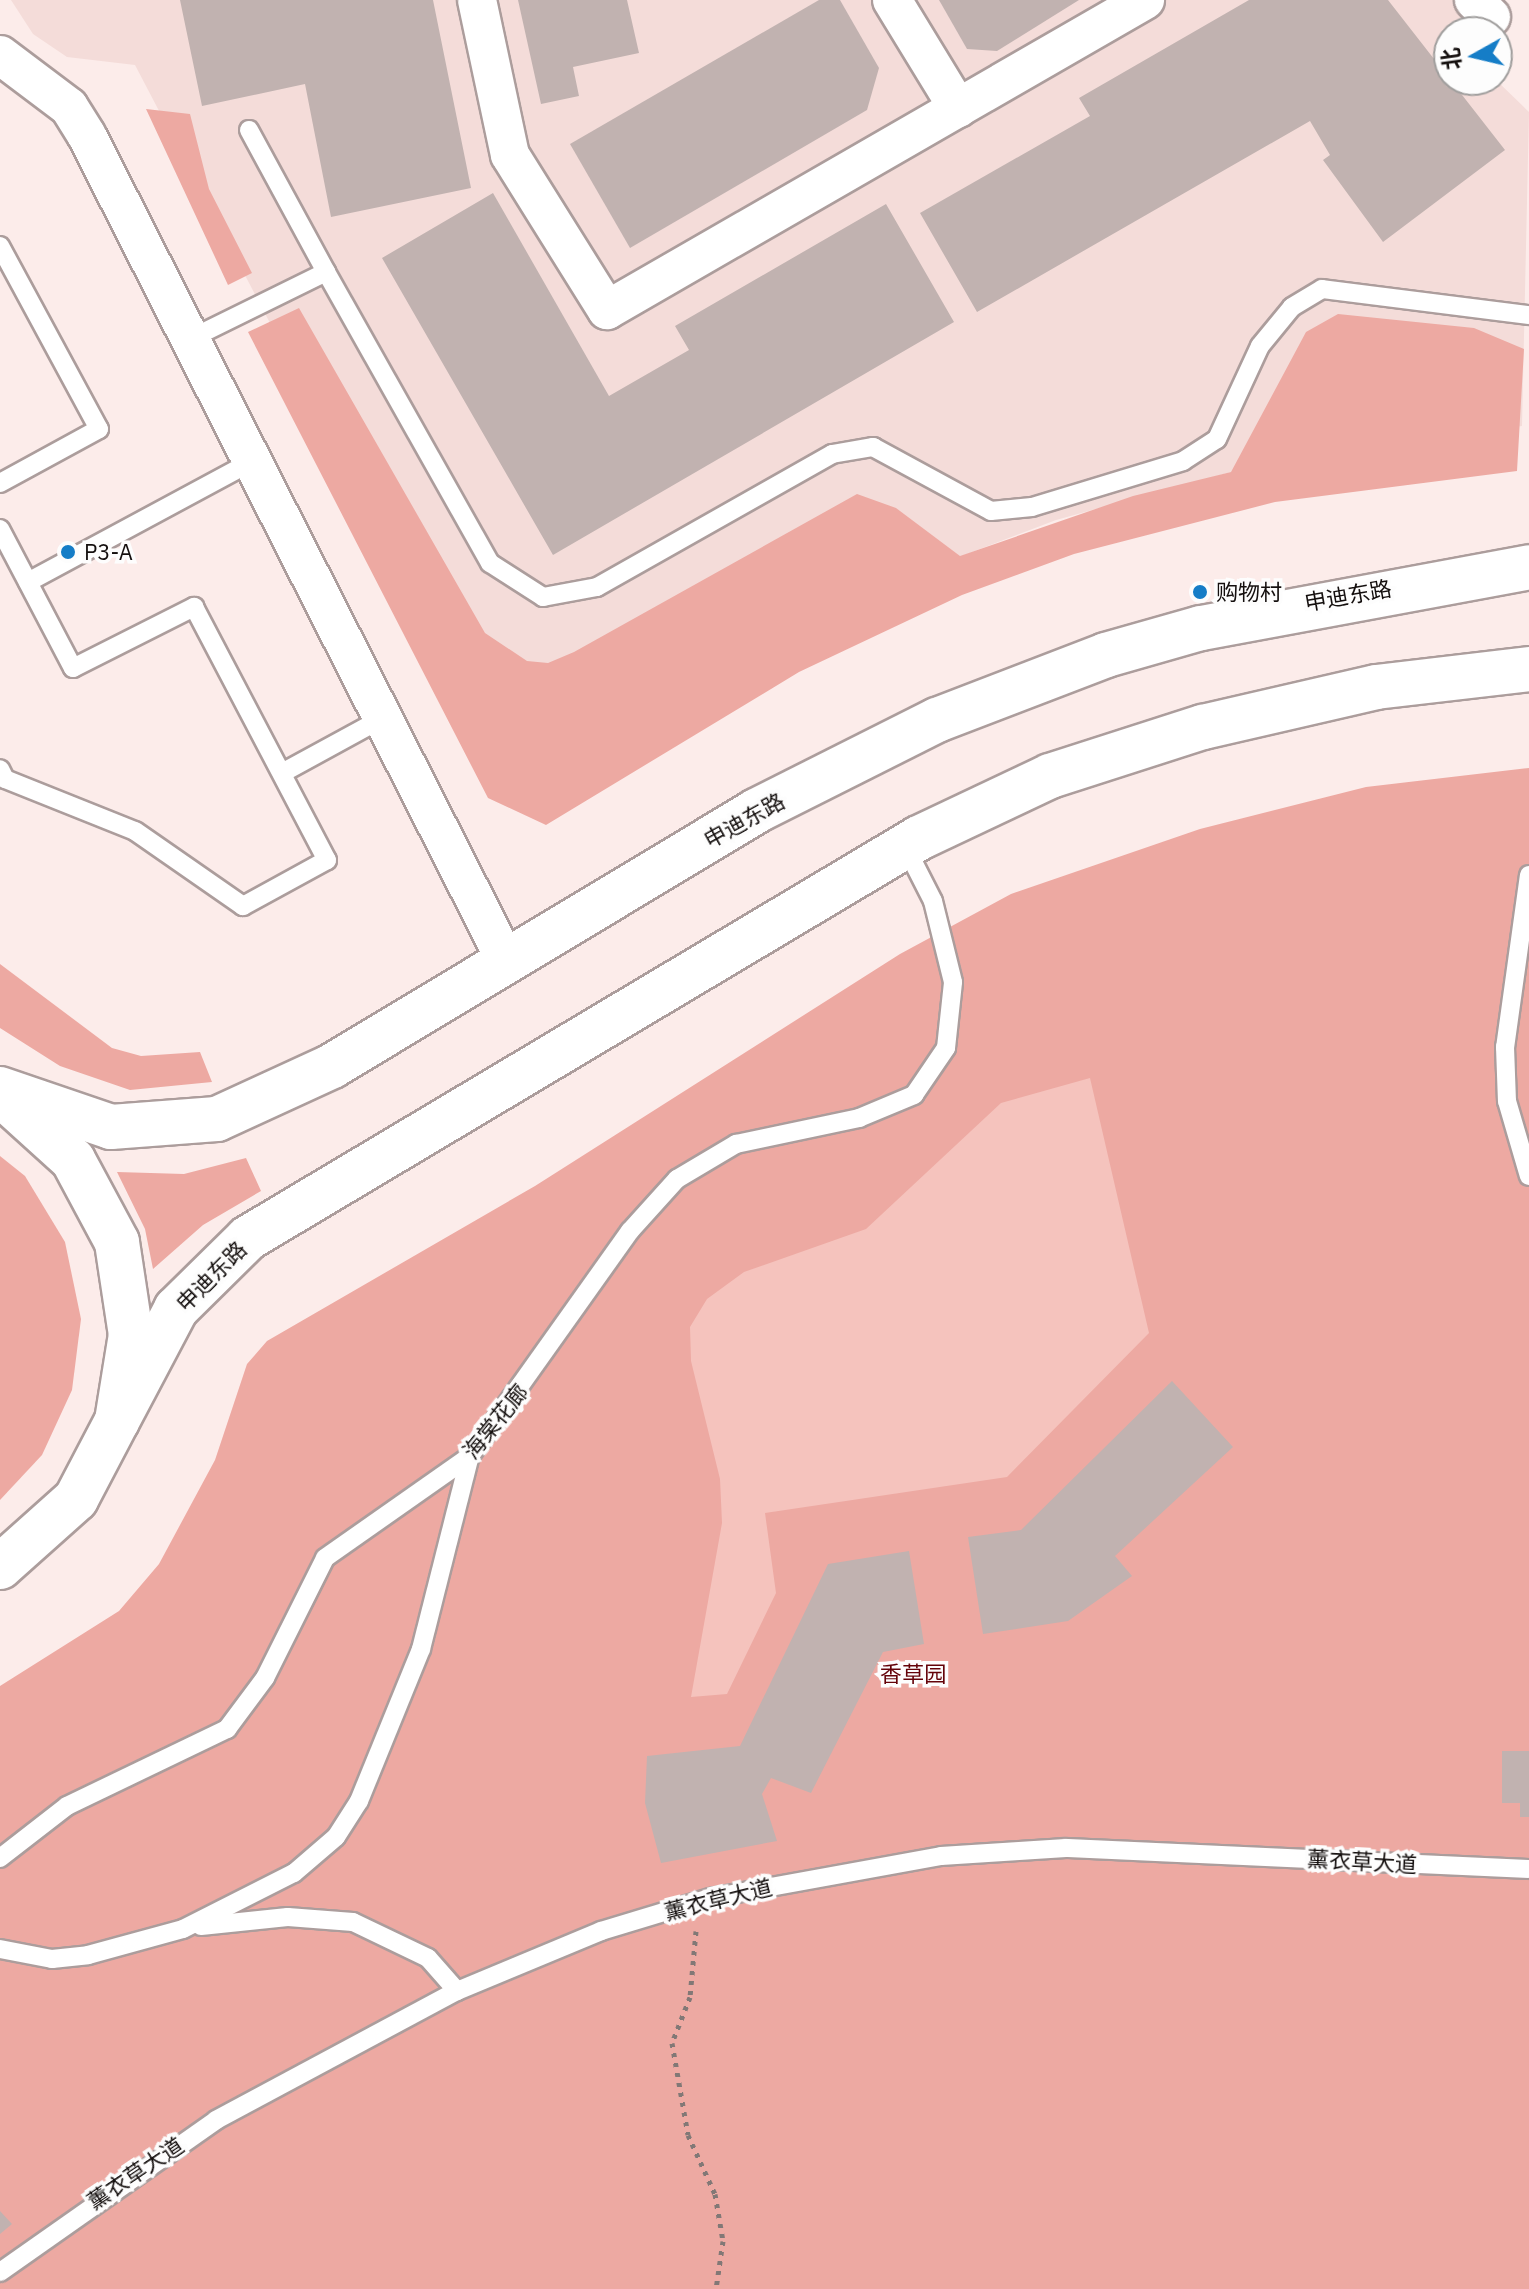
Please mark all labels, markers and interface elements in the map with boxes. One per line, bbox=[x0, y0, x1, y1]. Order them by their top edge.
north arrow bbox=[1433, 16, 1513, 96]
text: 北 bbox=[1435, 46, 1467, 72]
place label: P3-A bbox=[84, 539, 133, 565]
marker: P3-A bbox=[59, 543, 77, 561]
street label: 申迪东路 bbox=[1302, 574, 1394, 616]
place label: 购物村 bbox=[1216, 579, 1282, 605]
marker: 购物村 bbox=[1191, 583, 1209, 601]
street label: 申迪东路 bbox=[699, 787, 789, 853]
street label: 申迪东路 bbox=[171, 1236, 251, 1316]
street label: 海棠花廊 bbox=[457, 1378, 533, 1464]
park label: 香草园 bbox=[880, 1661, 946, 1687]
street label: 薰衣草大道 bbox=[1306, 1845, 1418, 1877]
street label: 薰衣草大道 bbox=[661, 1873, 775, 1925]
street label: 薰衣草大道 bbox=[82, 2131, 188, 2215]

